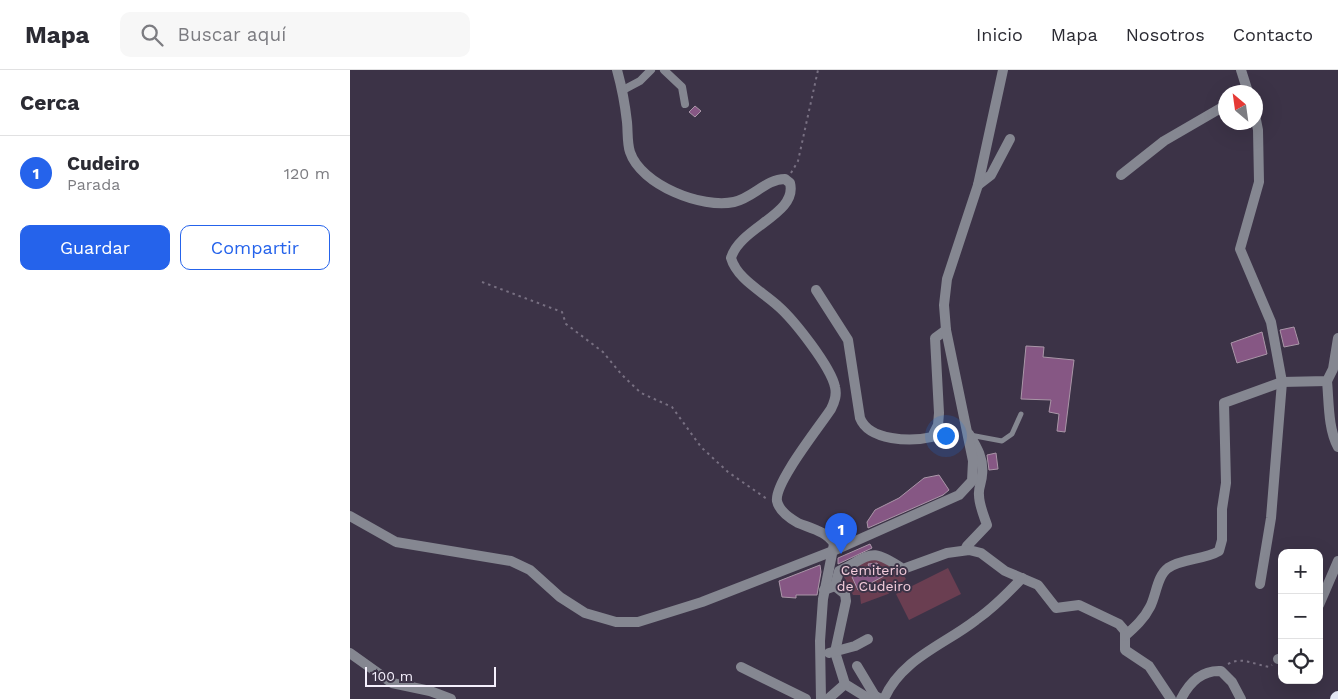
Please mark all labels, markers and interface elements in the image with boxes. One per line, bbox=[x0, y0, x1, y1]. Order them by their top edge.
search box bbox=[120, 12, 470, 57]
text: Mapa bbox=[25, 21, 90, 49]
icon: search bbox=[138, 21, 166, 49]
text: Buscar aquí bbox=[178, 23, 286, 46]
text: Inicio bbox=[976, 24, 1023, 45]
text: Mapa bbox=[1051, 24, 1098, 45]
text: Nosotros bbox=[1126, 24, 1205, 45]
text: Contacto bbox=[1233, 24, 1313, 45]
north arrow bbox=[1218, 85, 1263, 130]
text: Cerca bbox=[20, 90, 79, 115]
text: Cudeiro bbox=[67, 152, 140, 175]
text: 1 bbox=[33, 164, 39, 183]
text: 120 m bbox=[284, 164, 330, 183]
text: Parada bbox=[67, 175, 120, 194]
button: Guardar bbox=[20, 225, 170, 270]
button: Compartir bbox=[180, 225, 330, 270]
your location bbox=[933, 423, 959, 449]
pin: 1 bbox=[825, 513, 857, 554]
map controls bbox=[1278, 549, 1323, 684]
button: + bbox=[1278, 549, 1323, 594]
park label: Cemiterio de Cudeiro bbox=[837, 562, 911, 594]
button: − bbox=[1278, 594, 1323, 639]
button: locate bbox=[1278, 639, 1323, 684]
scale bar bbox=[365, 664, 496, 687]
text: 100 m bbox=[372, 668, 413, 684]

